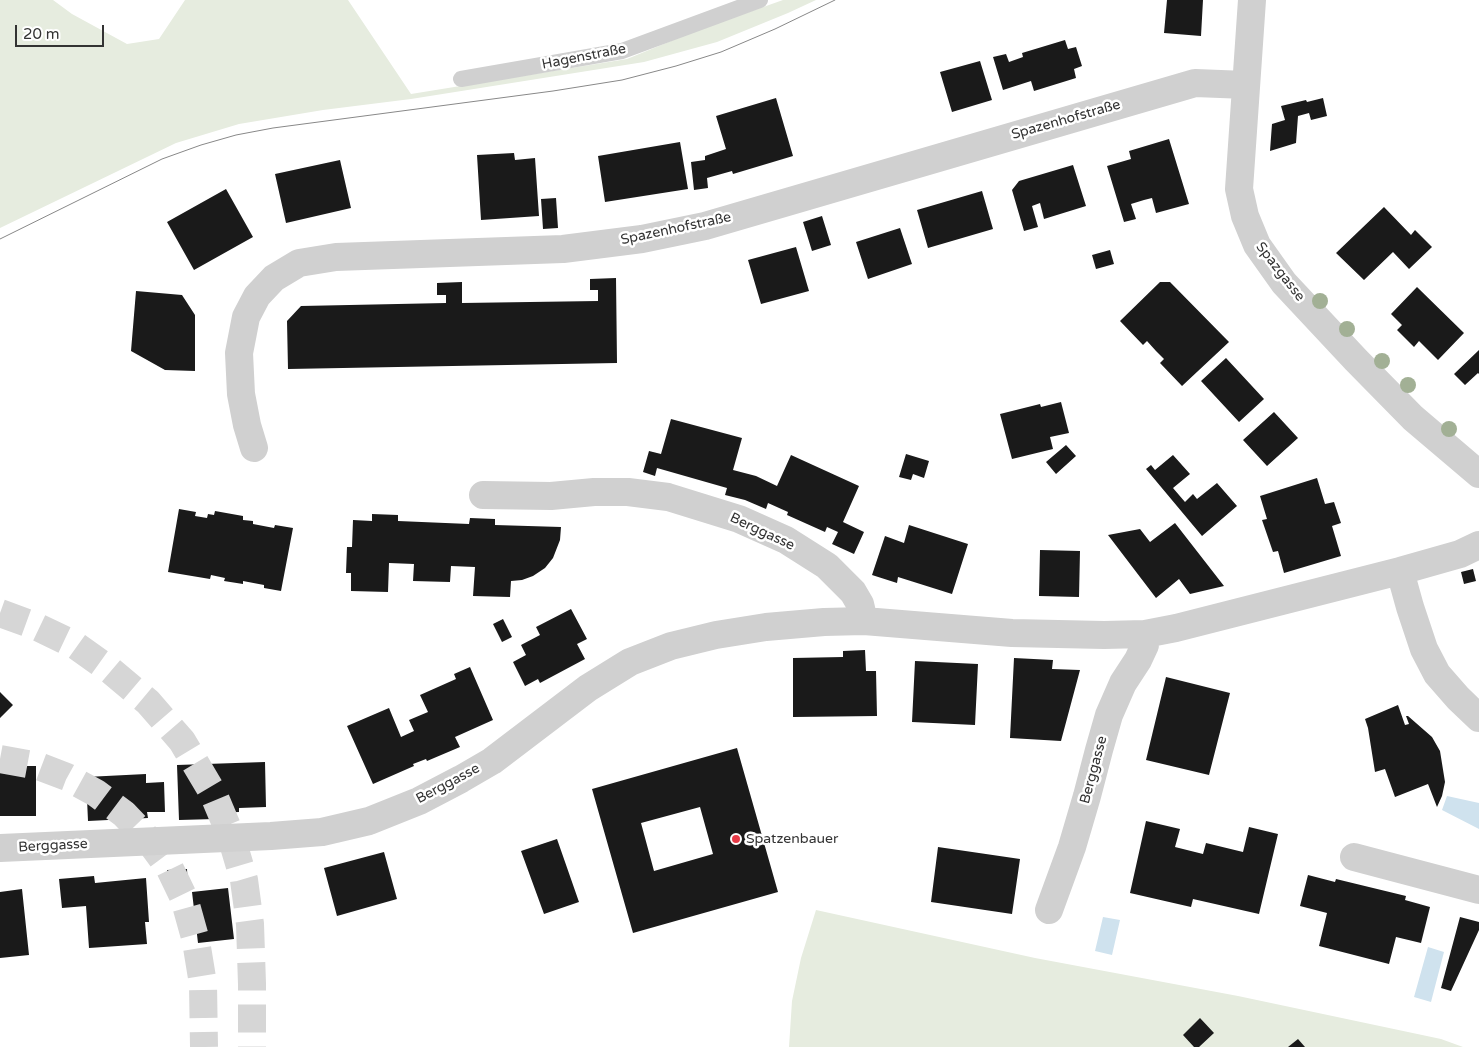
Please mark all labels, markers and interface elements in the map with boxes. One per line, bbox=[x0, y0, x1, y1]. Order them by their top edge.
scale bar bbox=[18, 15, 106, 47]
text: 20 m bbox=[23, 25, 60, 43]
street label: Hagenstraße bbox=[540, 41, 628, 73]
street label: Spazenhofstraße bbox=[1010, 96, 1122, 144]
street label: Spazenhofstraße bbox=[619, 209, 733, 249]
street label: Spazgasse bbox=[1252, 239, 1308, 305]
street label: Berggasse bbox=[727, 510, 797, 554]
street label: Berggasse bbox=[1077, 734, 1111, 806]
street label: Berggasse bbox=[413, 760, 483, 808]
place label: Spatzenbauer bbox=[746, 831, 838, 847]
marker: Spatzenbauer bbox=[730, 833, 742, 845]
street label: Berggasse bbox=[18, 836, 88, 856]

